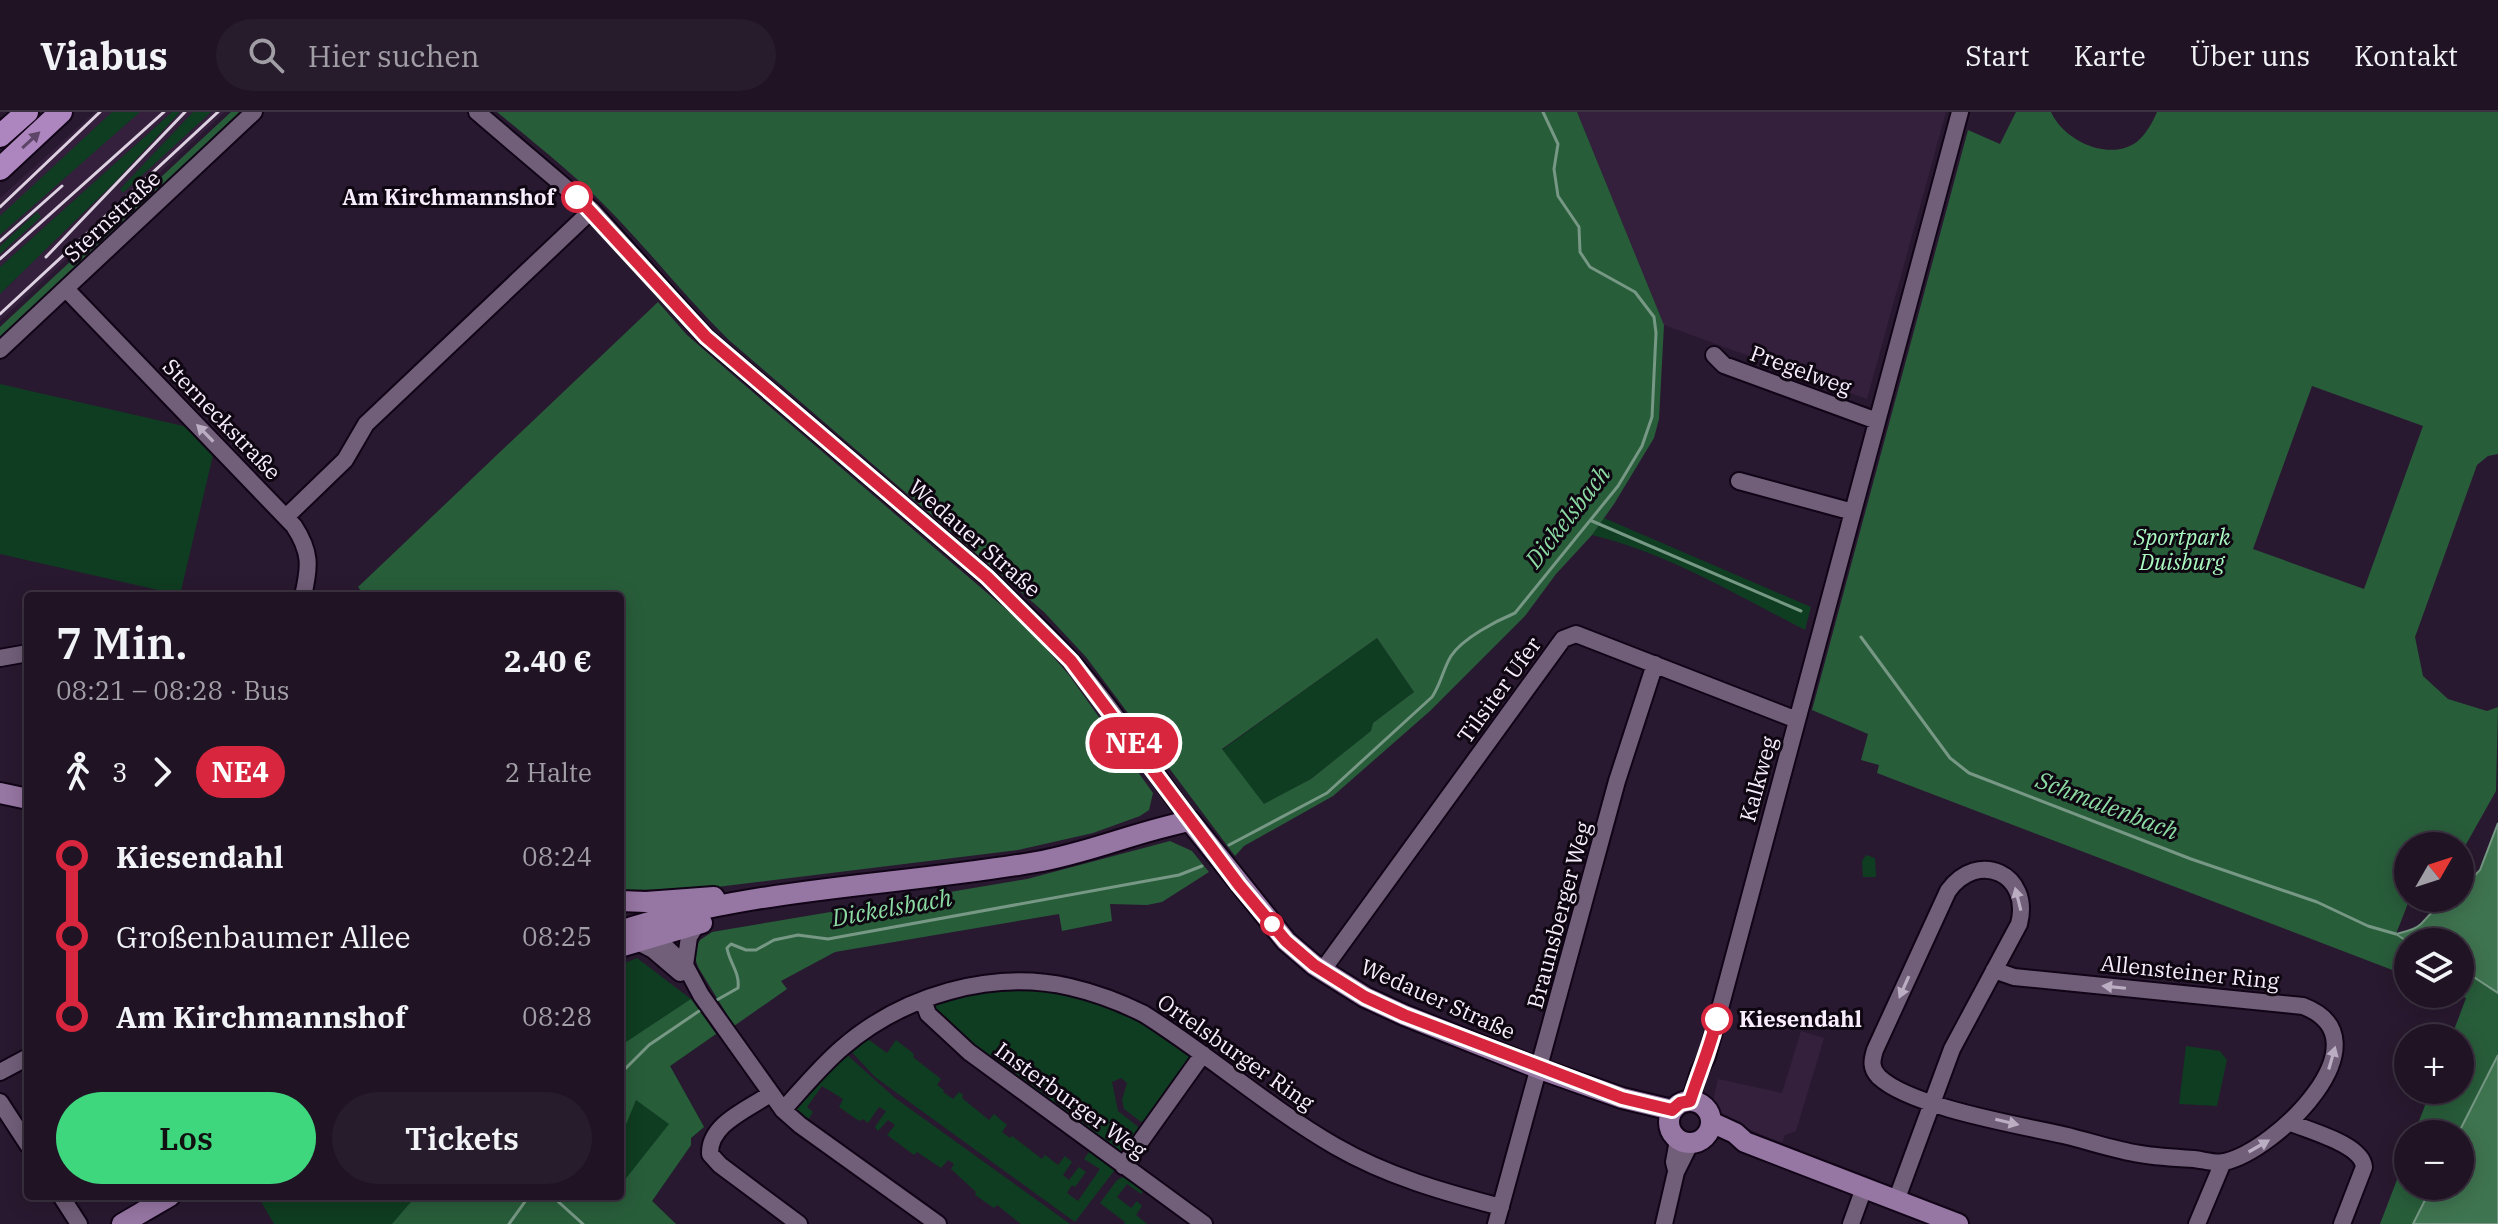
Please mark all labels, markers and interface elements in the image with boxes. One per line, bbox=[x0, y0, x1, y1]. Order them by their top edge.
search box bbox=[216, 19, 776, 91]
text: Viabus bbox=[40, 31, 168, 80]
icon: search bbox=[244, 33, 288, 77]
text: Hier suchen bbox=[308, 36, 480, 75]
text: Start bbox=[1965, 37, 2029, 74]
text: Karte bbox=[2073, 37, 2146, 74]
text: Über uns bbox=[2190, 37, 2310, 74]
text: Kontakt bbox=[2354, 37, 2458, 74]
one-way arrow bbox=[21, 132, 40, 150]
street label: Sternstraße bbox=[57, 163, 166, 268]
place label: Am Kirchmannshof bbox=[342, 182, 557, 211]
marker: Am Kirchmannshof bbox=[562, 182, 592, 212]
street label: Pregelweg bbox=[1746, 338, 1856, 401]
street label: Sterneckstraße bbox=[157, 352, 288, 486]
one-way arrow bbox=[196, 424, 214, 443]
water label: Dickelsbach bbox=[1517, 459, 1617, 575]
street label: Wedauer Straße bbox=[903, 472, 1048, 603]
park label: Sportpark Duisburg bbox=[2133, 522, 2231, 576]
text: 7 Min. bbox=[56, 614, 188, 671]
street label: Tilsiter Ufer bbox=[1450, 630, 1547, 749]
text: 2.40 € bbox=[504, 641, 592, 680]
text: 08:21 – 08:28 · Bus bbox=[56, 673, 290, 707]
line badge: NE4 bbox=[1088, 717, 1180, 769]
text: NE4 bbox=[1105, 724, 1163, 761]
street label: Kalkweg bbox=[1732, 733, 1783, 825]
icon: walk bbox=[56, 750, 100, 794]
icon: forward bbox=[140, 750, 184, 794]
text: NE4 bbox=[212, 753, 269, 790]
text: 3 bbox=[112, 755, 128, 789]
text: 2 Halte bbox=[505, 755, 592, 789]
water label: Schmalenbach bbox=[2031, 763, 2183, 847]
street label: Braunsberger Weg bbox=[1520, 818, 1597, 1011]
north arrow bbox=[2394, 832, 2474, 912]
map controls bbox=[2394, 832, 2474, 1200]
text: Kiesendahl bbox=[116, 837, 284, 876]
text: 08:24 bbox=[522, 839, 592, 873]
water label: Dickelsbach bbox=[828, 881, 954, 933]
one-way arrow bbox=[2011, 887, 2024, 912]
unlabelled marker bbox=[1261, 913, 1283, 935]
text: Großenbaumer Allee bbox=[116, 917, 411, 956]
text: 08:25 bbox=[522, 919, 592, 953]
button: layers bbox=[2394, 928, 2474, 1008]
street label: Allensteiner Ring bbox=[2099, 948, 2281, 995]
street label: Wedauer Straße bbox=[1356, 951, 1520, 1046]
one-way arrow bbox=[1897, 975, 1911, 998]
one-way arrow bbox=[2101, 980, 2126, 993]
street label: Ortelsburger Ring bbox=[1152, 987, 1321, 1117]
text: Am Kirchmannshof bbox=[116, 997, 406, 1036]
text: 08:28 bbox=[522, 999, 592, 1033]
marker: Kiesendahl bbox=[1702, 1004, 1732, 1034]
place label: Kiesendahl bbox=[1739, 1004, 1862, 1033]
button: + bbox=[2394, 1024, 2474, 1104]
street label: Insterburger Weg bbox=[990, 1035, 1153, 1164]
one-way arrow bbox=[2326, 1046, 2339, 1070]
button: Los bbox=[56, 1092, 316, 1184]
button: Tickets bbox=[332, 1092, 592, 1184]
one-way arrow bbox=[1994, 1117, 2019, 1129]
button: − bbox=[2394, 1120, 2474, 1200]
one-way arrow bbox=[2248, 1139, 2270, 1153]

